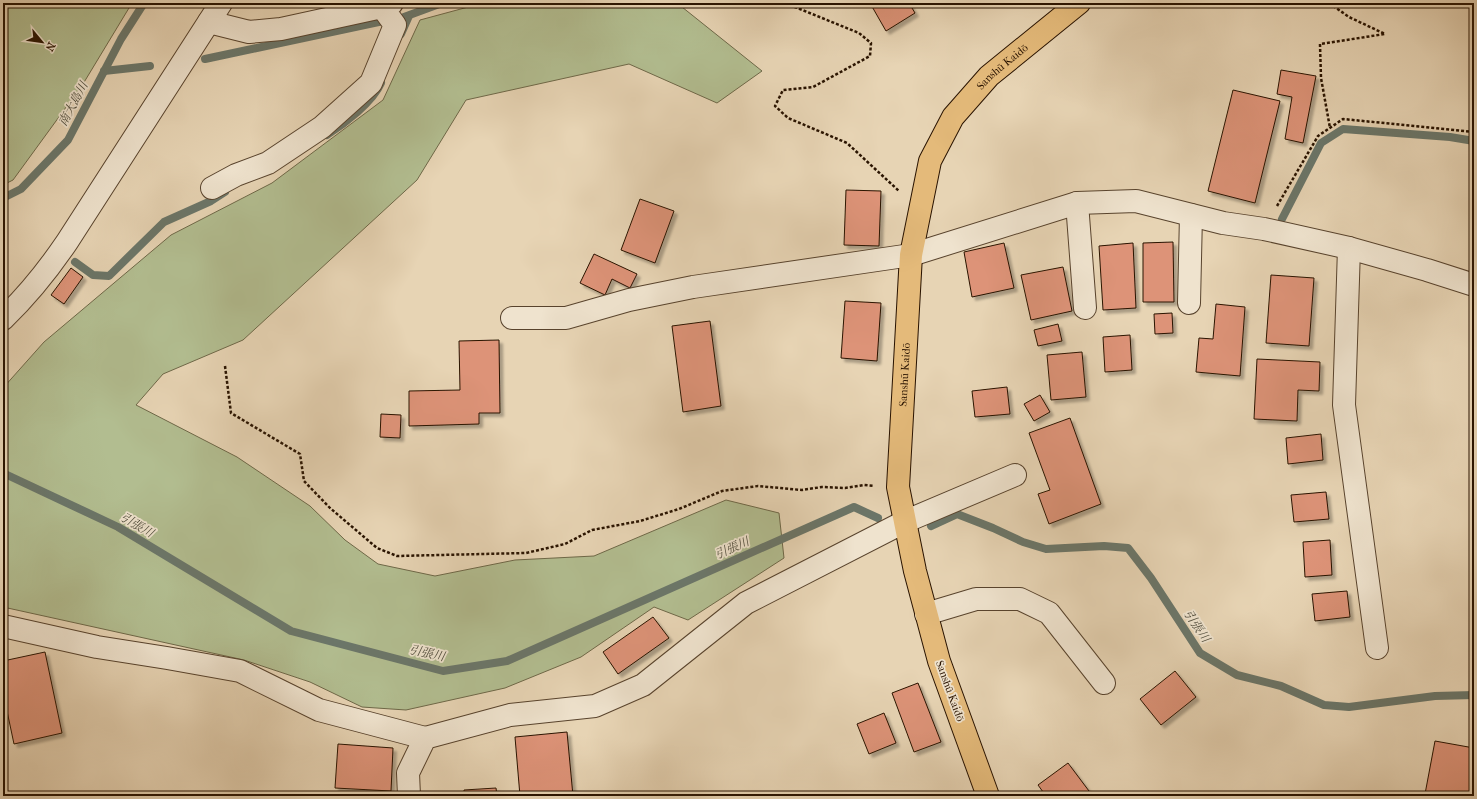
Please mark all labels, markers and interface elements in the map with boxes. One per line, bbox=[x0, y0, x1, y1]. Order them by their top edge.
north arrow bbox=[22, 22, 62, 62]
text: N bbox=[42, 40, 58, 54]
street label: Sanshū Kaidō bbox=[974, 40, 1031, 92]
water label: 南大島川 bbox=[56, 78, 91, 128]
street label: Sanshū Kaidō bbox=[896, 342, 913, 407]
water label: 引張川 bbox=[118, 510, 158, 541]
water label: 引張川 bbox=[713, 533, 753, 562]
water label: 引張川 bbox=[1181, 607, 1214, 646]
water label: 引張川 bbox=[408, 642, 448, 664]
street label: Sanshū Kaidō bbox=[933, 659, 967, 724]

